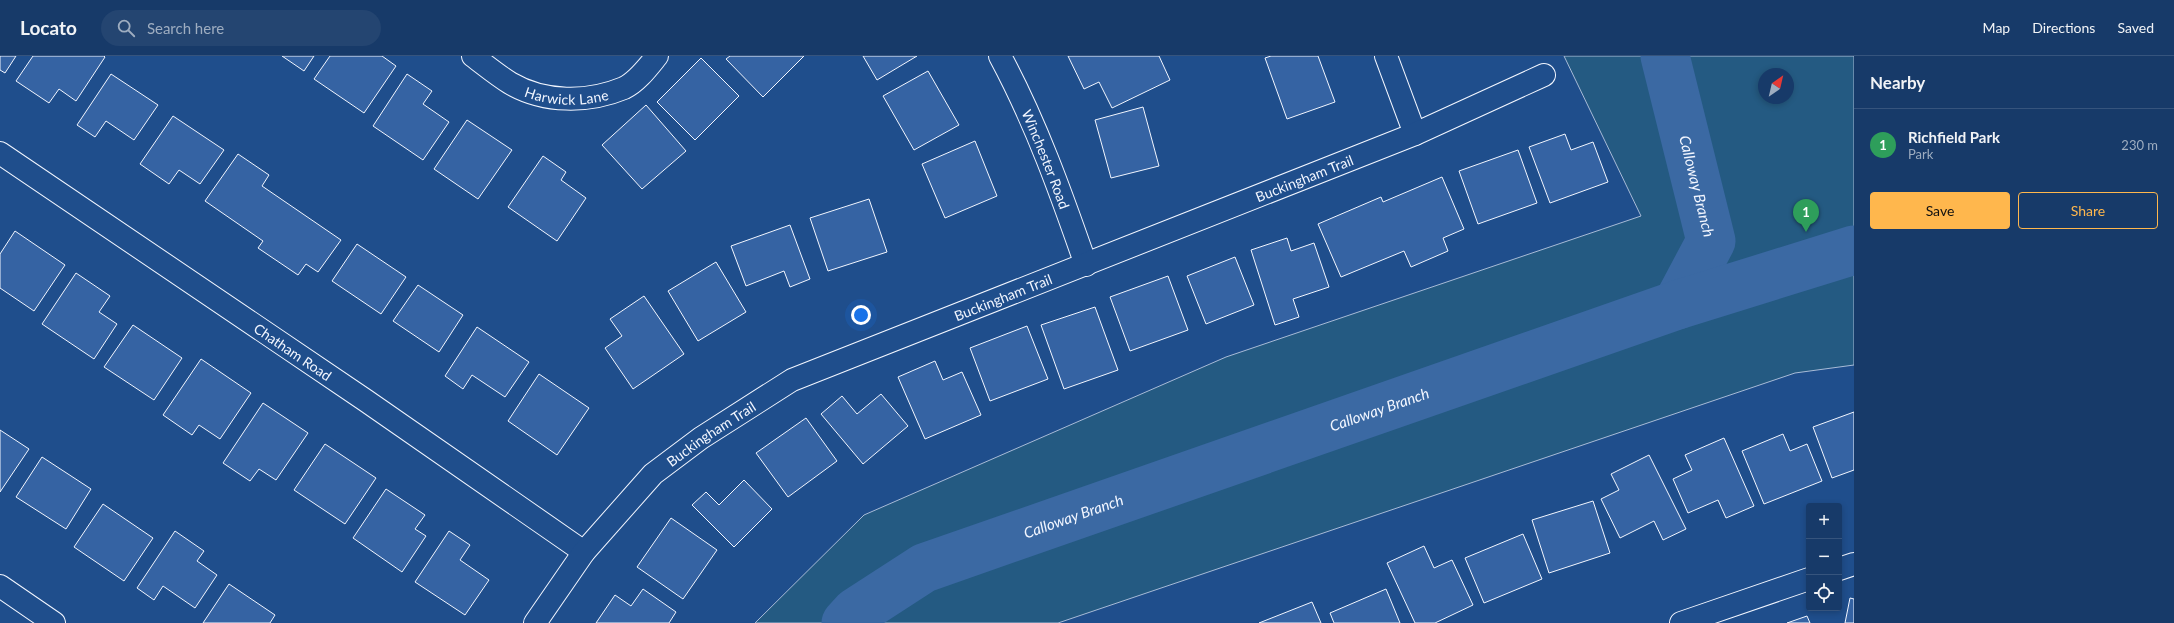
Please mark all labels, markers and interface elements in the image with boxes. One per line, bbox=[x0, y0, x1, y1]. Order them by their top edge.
search box bbox=[101, 10, 381, 46]
text: Locato bbox=[20, 16, 77, 39]
icon: search bbox=[115, 17, 137, 39]
text: Search here bbox=[147, 19, 224, 37]
text: Map bbox=[1983, 19, 2010, 36]
text: Directions bbox=[2032, 19, 2095, 36]
text: Saved bbox=[2117, 19, 2154, 36]
north arrow bbox=[1758, 68, 1794, 104]
text: Nearby bbox=[1870, 72, 1925, 93]
street label: Harwick Lane bbox=[523, 83, 610, 107]
street label: Winchester Road bbox=[1019, 107, 1074, 211]
text: Richfield Park bbox=[1908, 128, 2000, 146]
water label: Calloway Branch bbox=[1676, 133, 1719, 239]
text: 1 bbox=[1879, 137, 1887, 153]
text: 230 m bbox=[2121, 137, 2158, 153]
text: Park bbox=[1908, 146, 1933, 162]
street label: Buckingham Trail bbox=[1253, 151, 1356, 205]
button: Save bbox=[1870, 192, 2010, 229]
button: Share bbox=[2018, 192, 2158, 229]
pin: 1 bbox=[1793, 199, 1819, 232]
street label: Buckingham Trail bbox=[951, 270, 1054, 324]
your location bbox=[851, 305, 871, 325]
street label: Chatham Road bbox=[251, 319, 335, 384]
water label: Calloway Branch bbox=[1327, 383, 1431, 435]
street label: Buckingham Trail bbox=[663, 397, 758, 470]
water label: Calloway Branch bbox=[1021, 490, 1125, 542]
map controls bbox=[1806, 503, 1842, 611]
button: + bbox=[1806, 503, 1842, 539]
button: − bbox=[1806, 539, 1842, 575]
button: locate bbox=[1806, 575, 1842, 611]

